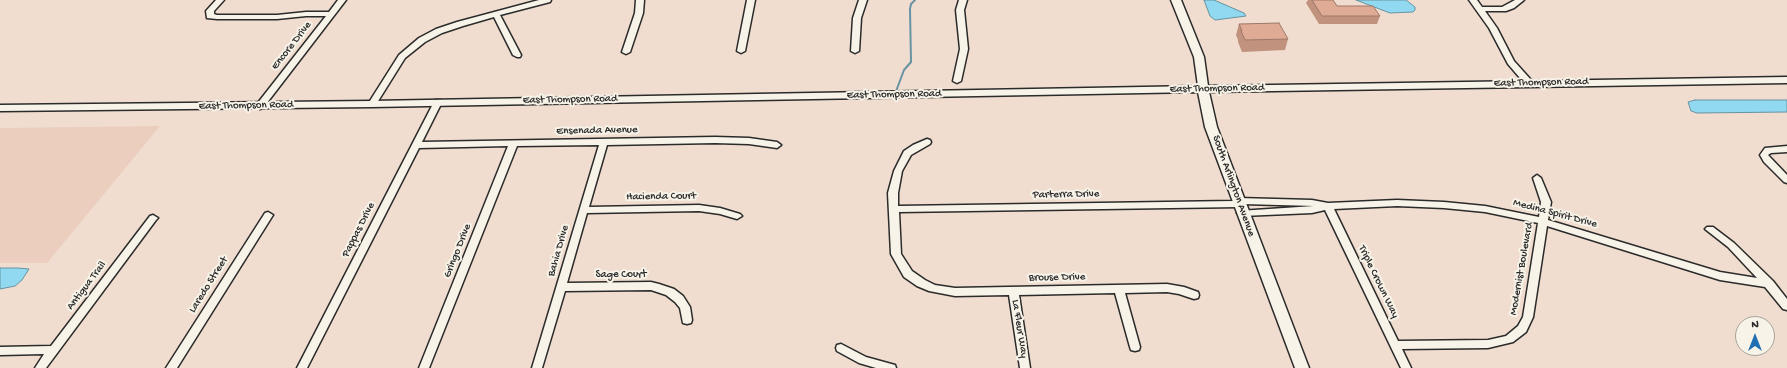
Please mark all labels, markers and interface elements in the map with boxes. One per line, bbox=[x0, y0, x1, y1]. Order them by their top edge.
street label: Encore Drive bbox=[269, 19, 315, 73]
street label: East Thompson Road bbox=[1493, 76, 1589, 90]
street label: East Thompson Road bbox=[1169, 82, 1265, 96]
street label: East Thompson Road bbox=[846, 88, 942, 102]
street label: East Thompson Road bbox=[522, 93, 618, 107]
street label: East Thompson Road bbox=[198, 99, 294, 113]
street label: Ensenada Avenue bbox=[556, 124, 638, 138]
street label: South Arlington Avenue bbox=[1209, 134, 1257, 238]
street label: Parterra Drive bbox=[1033, 188, 1099, 202]
street label: Hacienda Court bbox=[626, 190, 696, 204]
street label: Medina Spirit Drive bbox=[1512, 196, 1598, 232]
street label: Pappas Drive bbox=[340, 200, 378, 260]
street label: Gringo Drive bbox=[441, 222, 475, 280]
street label: Modernist Boulevard bbox=[1507, 222, 1537, 316]
street label: Bahia Drive bbox=[545, 224, 573, 278]
street label: Triple Crown Way bbox=[1355, 243, 1401, 321]
street label: Laredo Street bbox=[186, 254, 232, 316]
street label: Antigua Trail bbox=[64, 259, 110, 313]
street label: Sage Court bbox=[596, 268, 646, 282]
street label: Brouse Drive bbox=[1029, 271, 1085, 285]
street label: La Fleur Way bbox=[1008, 299, 1030, 359]
north arrow bbox=[1735, 316, 1775, 356]
text: N bbox=[1751, 319, 1759, 331]

